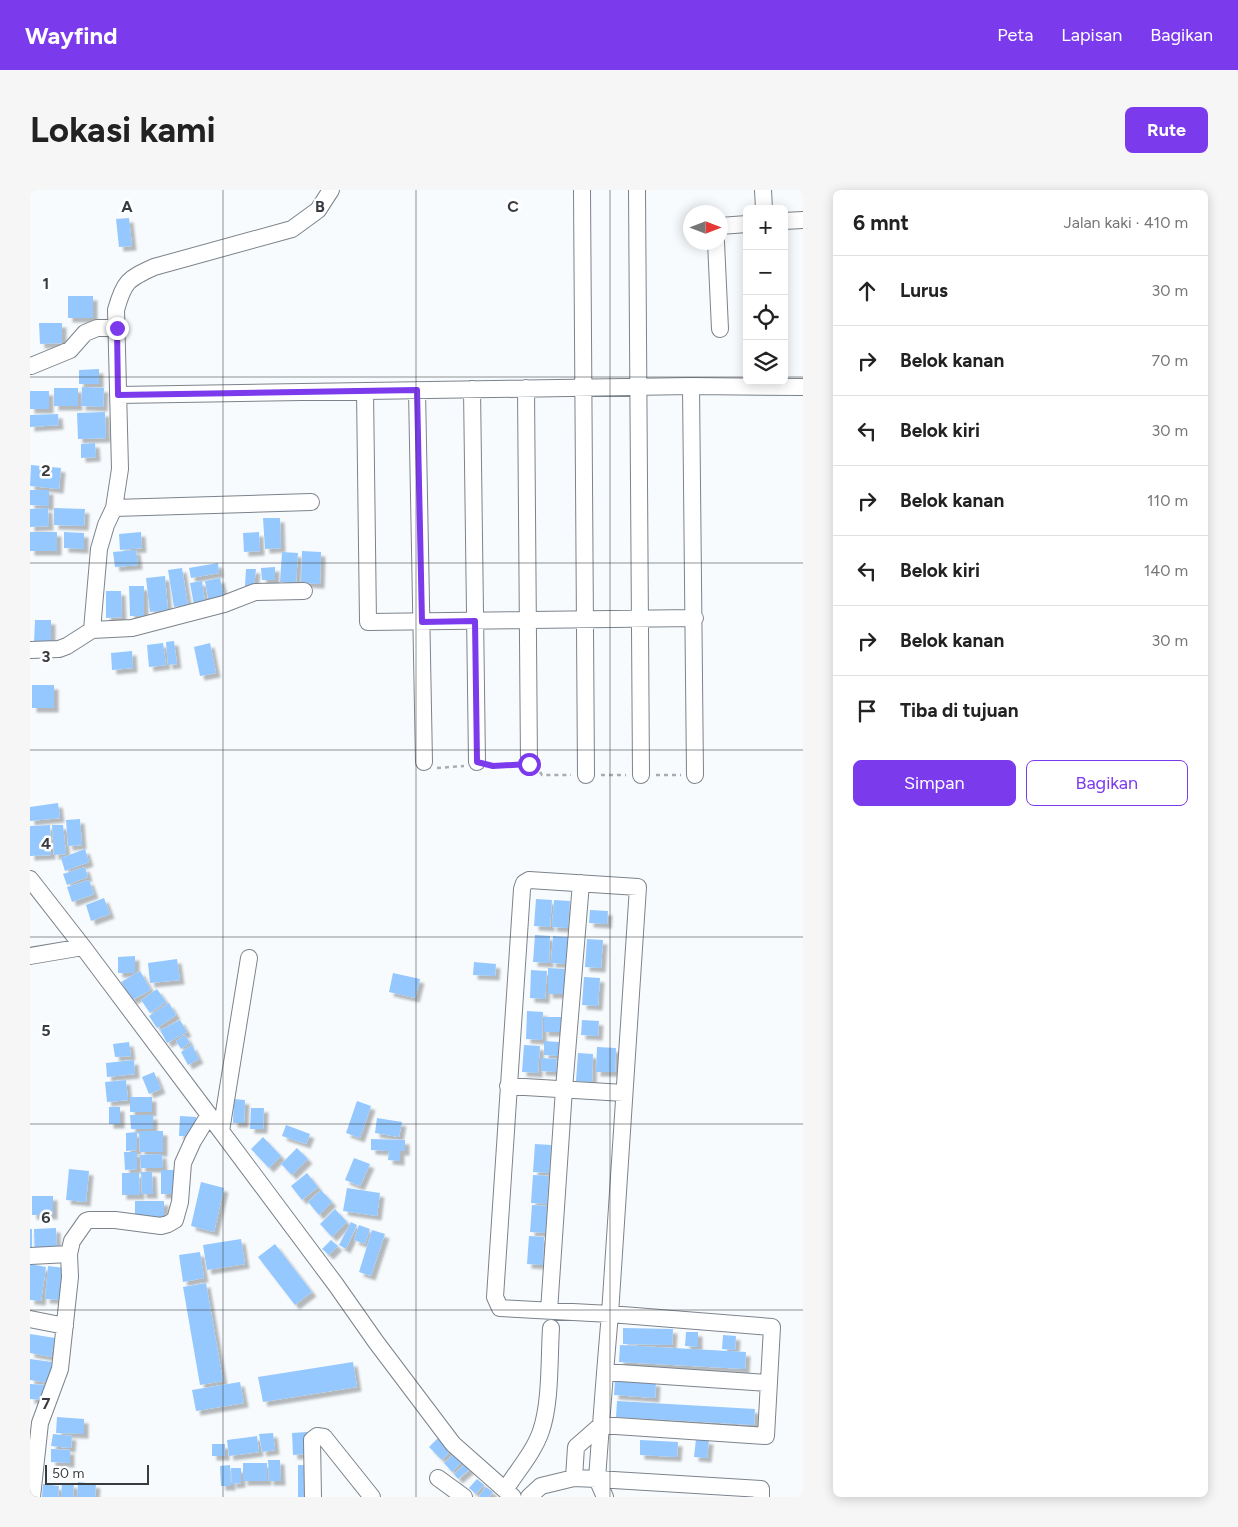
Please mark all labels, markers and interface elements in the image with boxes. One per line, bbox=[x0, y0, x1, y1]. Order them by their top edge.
text: Wayfind bbox=[25, 21, 118, 50]
text: Peta bbox=[997, 24, 1033, 46]
text: Lapisan bbox=[1061, 24, 1122, 46]
text: Bagikan bbox=[1150, 24, 1213, 46]
button: Rute bbox=[1125, 107, 1208, 153]
text: Lokasi kami bbox=[30, 109, 216, 151]
text: A bbox=[121, 197, 133, 216]
text: B bbox=[315, 197, 325, 216]
text: C bbox=[507, 197, 519, 216]
north arrow bbox=[683, 205, 728, 250]
map controls bbox=[743, 205, 788, 385]
button: + bbox=[743, 205, 788, 250]
text: 6 mnt bbox=[853, 210, 909, 235]
text: Jalan kaki · 410 m bbox=[1063, 213, 1188, 232]
button: − bbox=[743, 250, 788, 295]
text: 1 bbox=[43, 274, 49, 293]
icon: ahead bbox=[853, 277, 881, 305]
text: Lurus bbox=[900, 279, 948, 302]
text: 30 m bbox=[1151, 281, 1188, 300]
button: locate bbox=[743, 295, 788, 340]
route end bbox=[106, 317, 129, 340]
button: layers bbox=[743, 340, 788, 385]
icon: right bbox=[853, 347, 881, 375]
text: Belok kanan bbox=[900, 349, 1004, 372]
text: 70 m bbox=[1152, 351, 1188, 370]
icon: left bbox=[853, 417, 881, 445]
text: Belok kiri bbox=[900, 419, 980, 442]
text: 30 m bbox=[1151, 421, 1188, 440]
text: 2 bbox=[41, 461, 51, 480]
icon: right bbox=[853, 487, 881, 515]
text: Belok kanan bbox=[900, 489, 1004, 512]
text: 110 m bbox=[1147, 491, 1188, 510]
icon: left bbox=[853, 557, 881, 585]
text: Belok kiri bbox=[900, 559, 980, 582]
text: 140 m bbox=[1144, 561, 1188, 580]
icon: right bbox=[853, 627, 881, 655]
text: Belok kanan bbox=[900, 629, 1004, 652]
text: 30 m bbox=[1151, 631, 1188, 650]
text: 3 bbox=[42, 647, 51, 666]
icon: arrive bbox=[853, 697, 881, 725]
text: Tiba di tujuan bbox=[900, 699, 1019, 722]
route start bbox=[518, 753, 541, 776]
button: Simpan bbox=[853, 760, 1016, 806]
button: Bagikan bbox=[1026, 760, 1188, 806]
text: 4 bbox=[41, 834, 51, 853]
text: 5 bbox=[41, 1021, 51, 1040]
text: 6 bbox=[41, 1208, 51, 1227]
text: 7 bbox=[42, 1394, 51, 1413]
scale bar bbox=[45, 1462, 149, 1485]
text: 50 m bbox=[52, 1465, 84, 1482]

